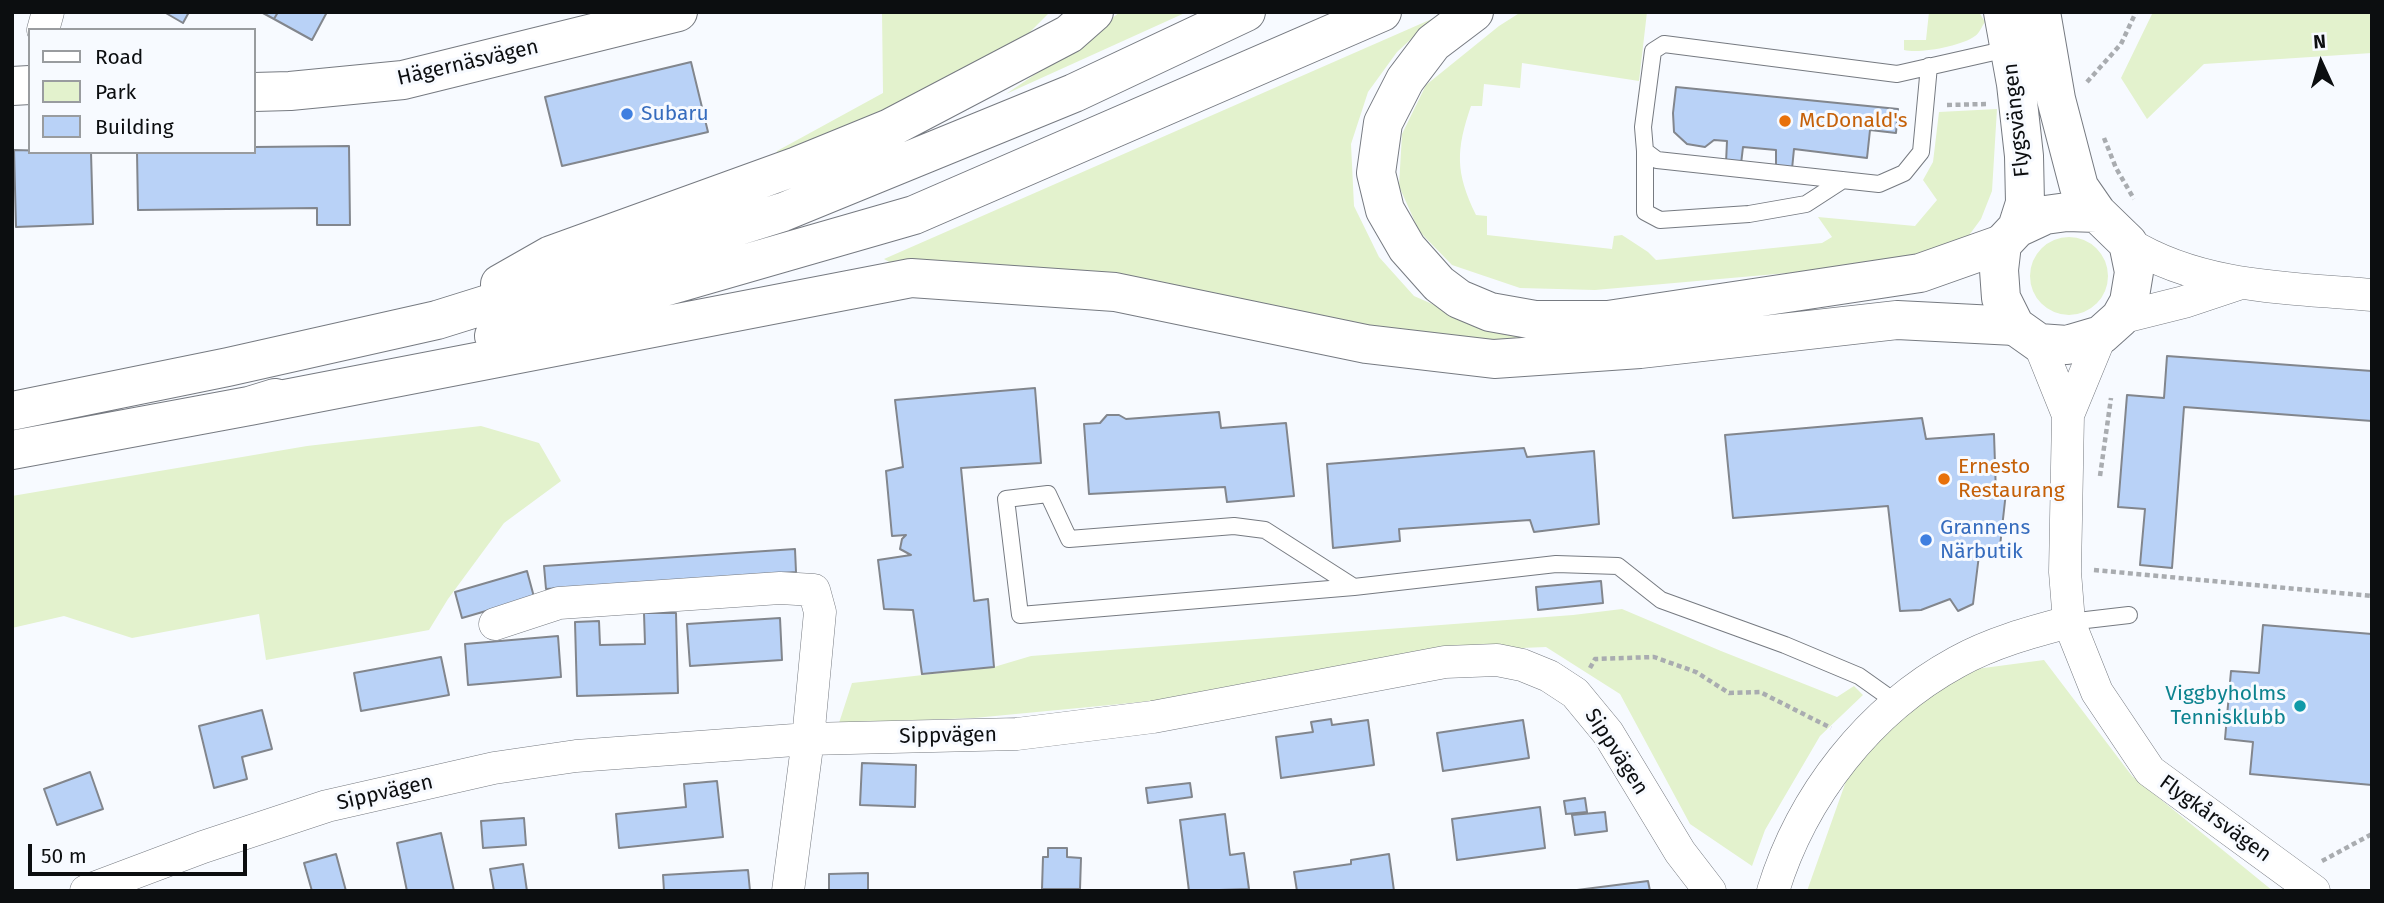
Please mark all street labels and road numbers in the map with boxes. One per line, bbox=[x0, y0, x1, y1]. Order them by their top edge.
street label: Hägernäsvägen bbox=[395, 35, 541, 91]
street label: Flygsvängen bbox=[1998, 62, 2036, 178]
street label: Sippvägen bbox=[1579, 704, 1653, 800]
street label: Sippvägen bbox=[899, 723, 997, 749]
street label: Sippvägen bbox=[335, 770, 435, 816]
street label: Flygkårsvägen bbox=[2154, 770, 2276, 868]

